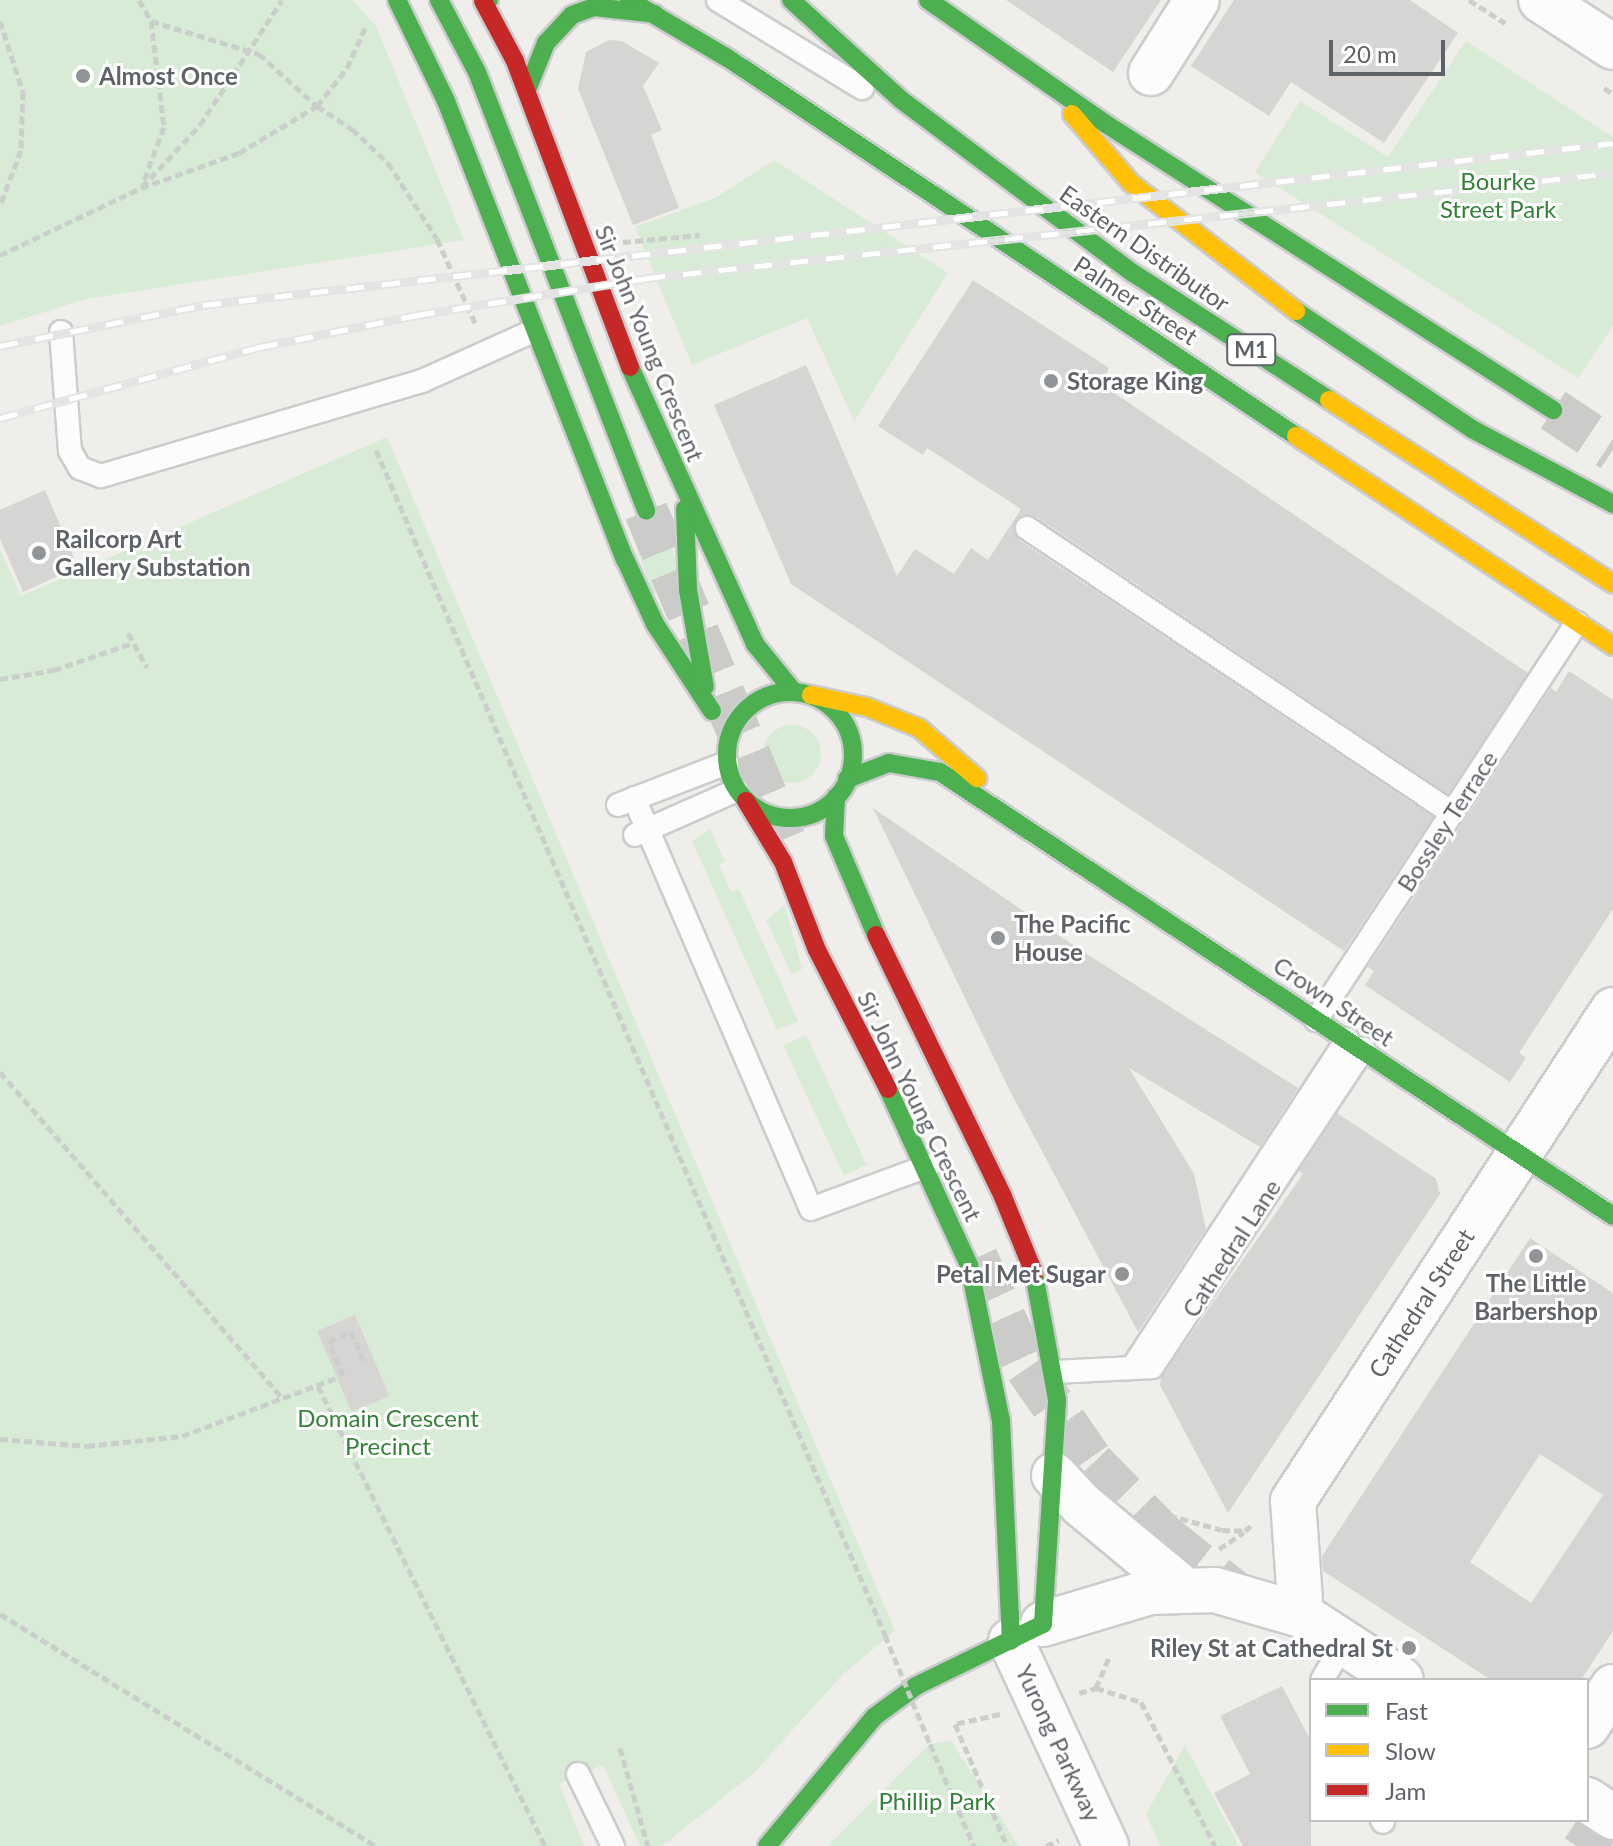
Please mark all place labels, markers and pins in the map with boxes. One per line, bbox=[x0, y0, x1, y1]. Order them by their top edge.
place label: Almost Once bbox=[99, 62, 238, 90]
marker: Almost Once bbox=[74, 67, 92, 85]
place label: Storage King bbox=[1067, 367, 1203, 395]
marker: Storage King bbox=[1042, 372, 1060, 390]
place label: Railcorp Art Gallery Substation bbox=[55, 525, 251, 581]
marker: Railcorp Art Gallery Substation bbox=[30, 544, 48, 562]
place label: The Pacific House bbox=[1014, 910, 1131, 966]
marker: The Pacific House bbox=[989, 929, 1007, 947]
marker: The Little Barbershop bbox=[1527, 1247, 1545, 1265]
place label: Petal Met Sugar bbox=[936, 1260, 1106, 1288]
marker: Petal Met Sugar bbox=[1113, 1265, 1131, 1283]
place label: The Little Barbershop bbox=[1474, 1269, 1598, 1325]
place label: Riley St at Cathedral St bbox=[1149, 1634, 1393, 1662]
marker: Riley St at Cathedral St bbox=[1400, 1639, 1418, 1657]

